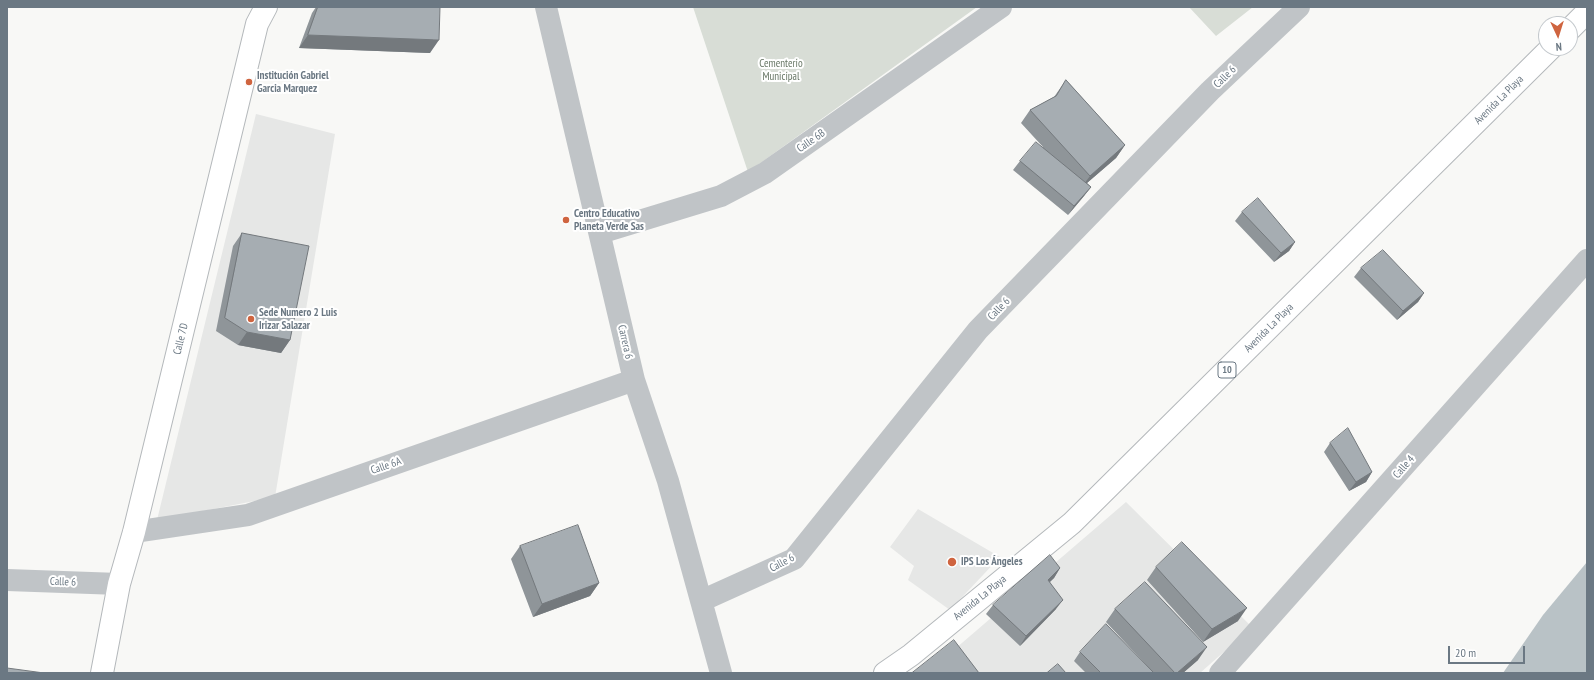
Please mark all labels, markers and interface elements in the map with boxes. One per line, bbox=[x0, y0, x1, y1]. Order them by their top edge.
north arrow bbox=[1538, 16, 1578, 56]
text: N bbox=[1555, 40, 1562, 54]
park label: Cementerio Municipal bbox=[759, 57, 803, 83]
street label: Calle 6 bbox=[1211, 63, 1239, 91]
place label: Institución Gabriel Garcia Marquez bbox=[257, 69, 329, 95]
street label: Avenida La Playa bbox=[1472, 73, 1526, 127]
marker: Institución Gabriel Garcia Marquez bbox=[244, 77, 254, 87]
street label: Calle 6B bbox=[794, 127, 828, 155]
place label: Centro Educativo Planeta Verde Sas bbox=[574, 207, 644, 233]
marker: Centro Educativo Planeta Verde Sas bbox=[561, 215, 571, 225]
street label: Calle 6 bbox=[985, 295, 1013, 323]
street label: Avenida La Playa bbox=[1242, 301, 1296, 355]
place label: Sede Numero 2 Luis Irizar Salazar bbox=[259, 306, 337, 332]
marker: Sede Numero 2 Luis Irizar Salazar bbox=[246, 314, 256, 324]
street label: Calle 7D bbox=[171, 322, 191, 356]
street label: Carrera 6 bbox=[615, 324, 635, 360]
road number: 10 bbox=[1218, 362, 1236, 378]
street label: Calle 4 bbox=[1390, 453, 1418, 481]
street label: Calle 6A bbox=[369, 455, 403, 477]
street label: Calle 6 bbox=[767, 551, 797, 575]
place label: IPS Los Ángeles bbox=[961, 555, 1023, 569]
marker: IPS Los Ángeles bbox=[946, 556, 958, 568]
street label: Avenida La Playa bbox=[951, 573, 1009, 623]
street label: Calle 6 bbox=[50, 575, 76, 589]
scale bar bbox=[1450, 638, 1527, 664]
text: 20 m bbox=[1455, 645, 1476, 660]

